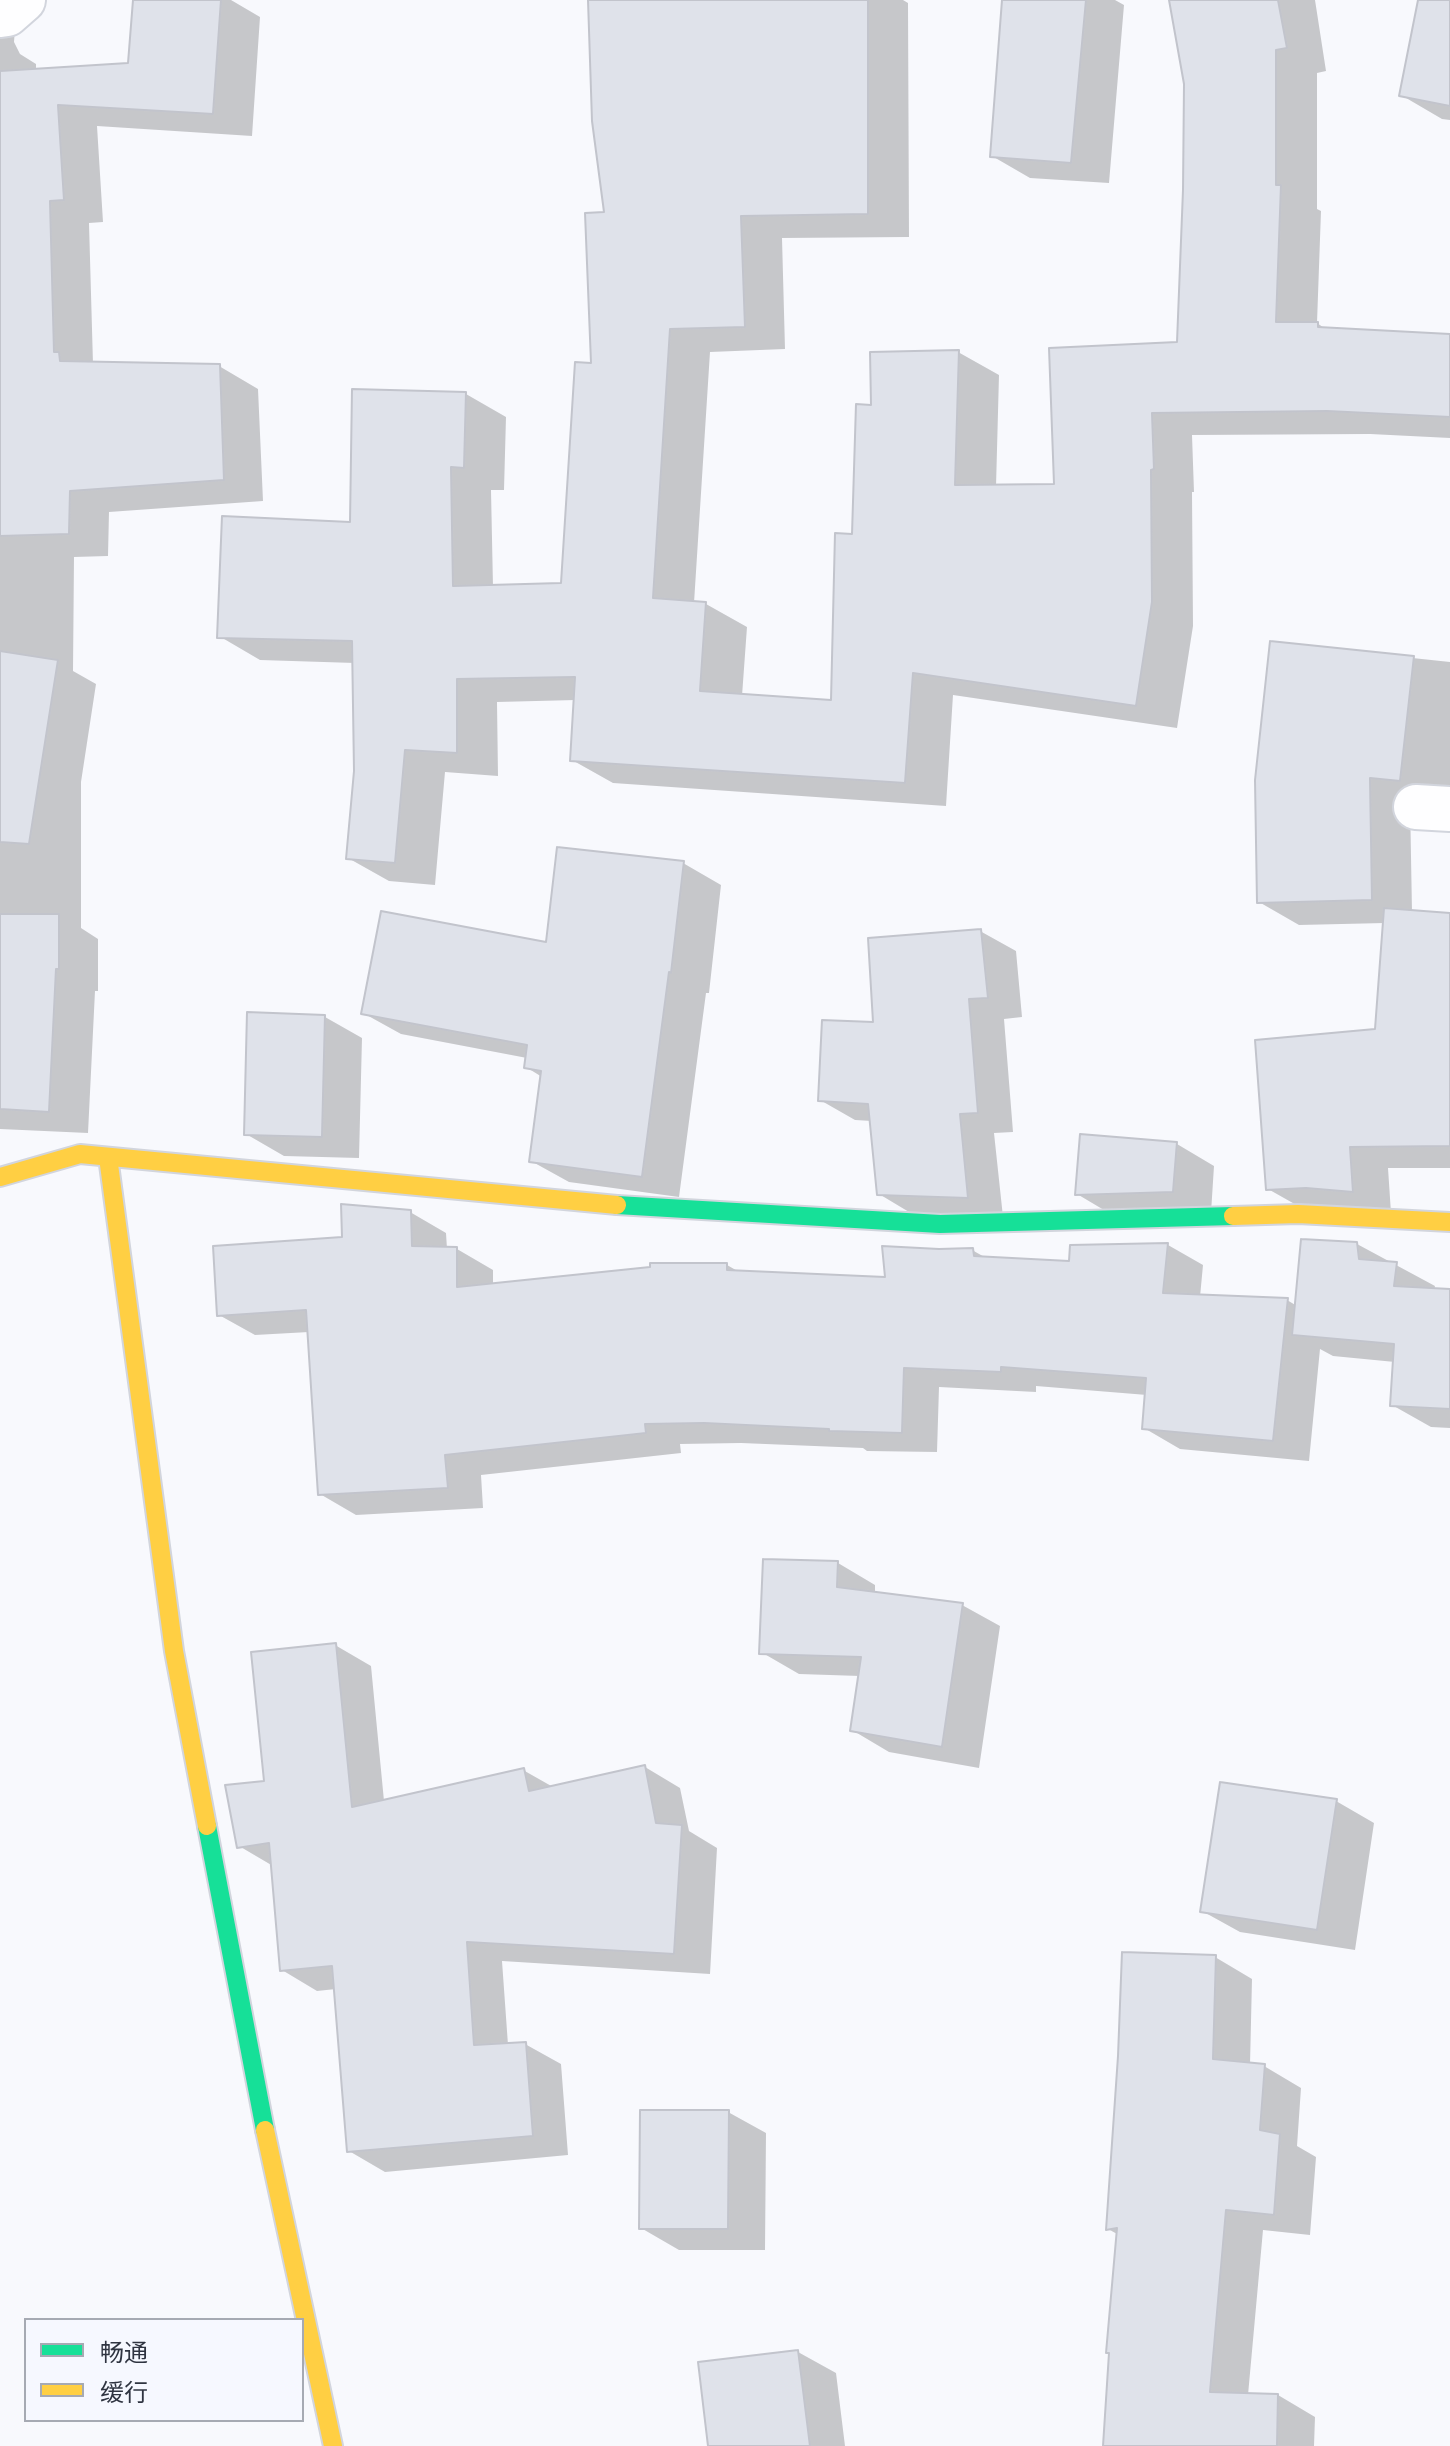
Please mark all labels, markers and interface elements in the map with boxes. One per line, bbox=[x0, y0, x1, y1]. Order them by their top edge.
legend bbox=[24, 2318, 304, 2422]
text: 畅通 bbox=[100, 2337, 148, 2366]
text: 缓行 bbox=[100, 2377, 148, 2406]

